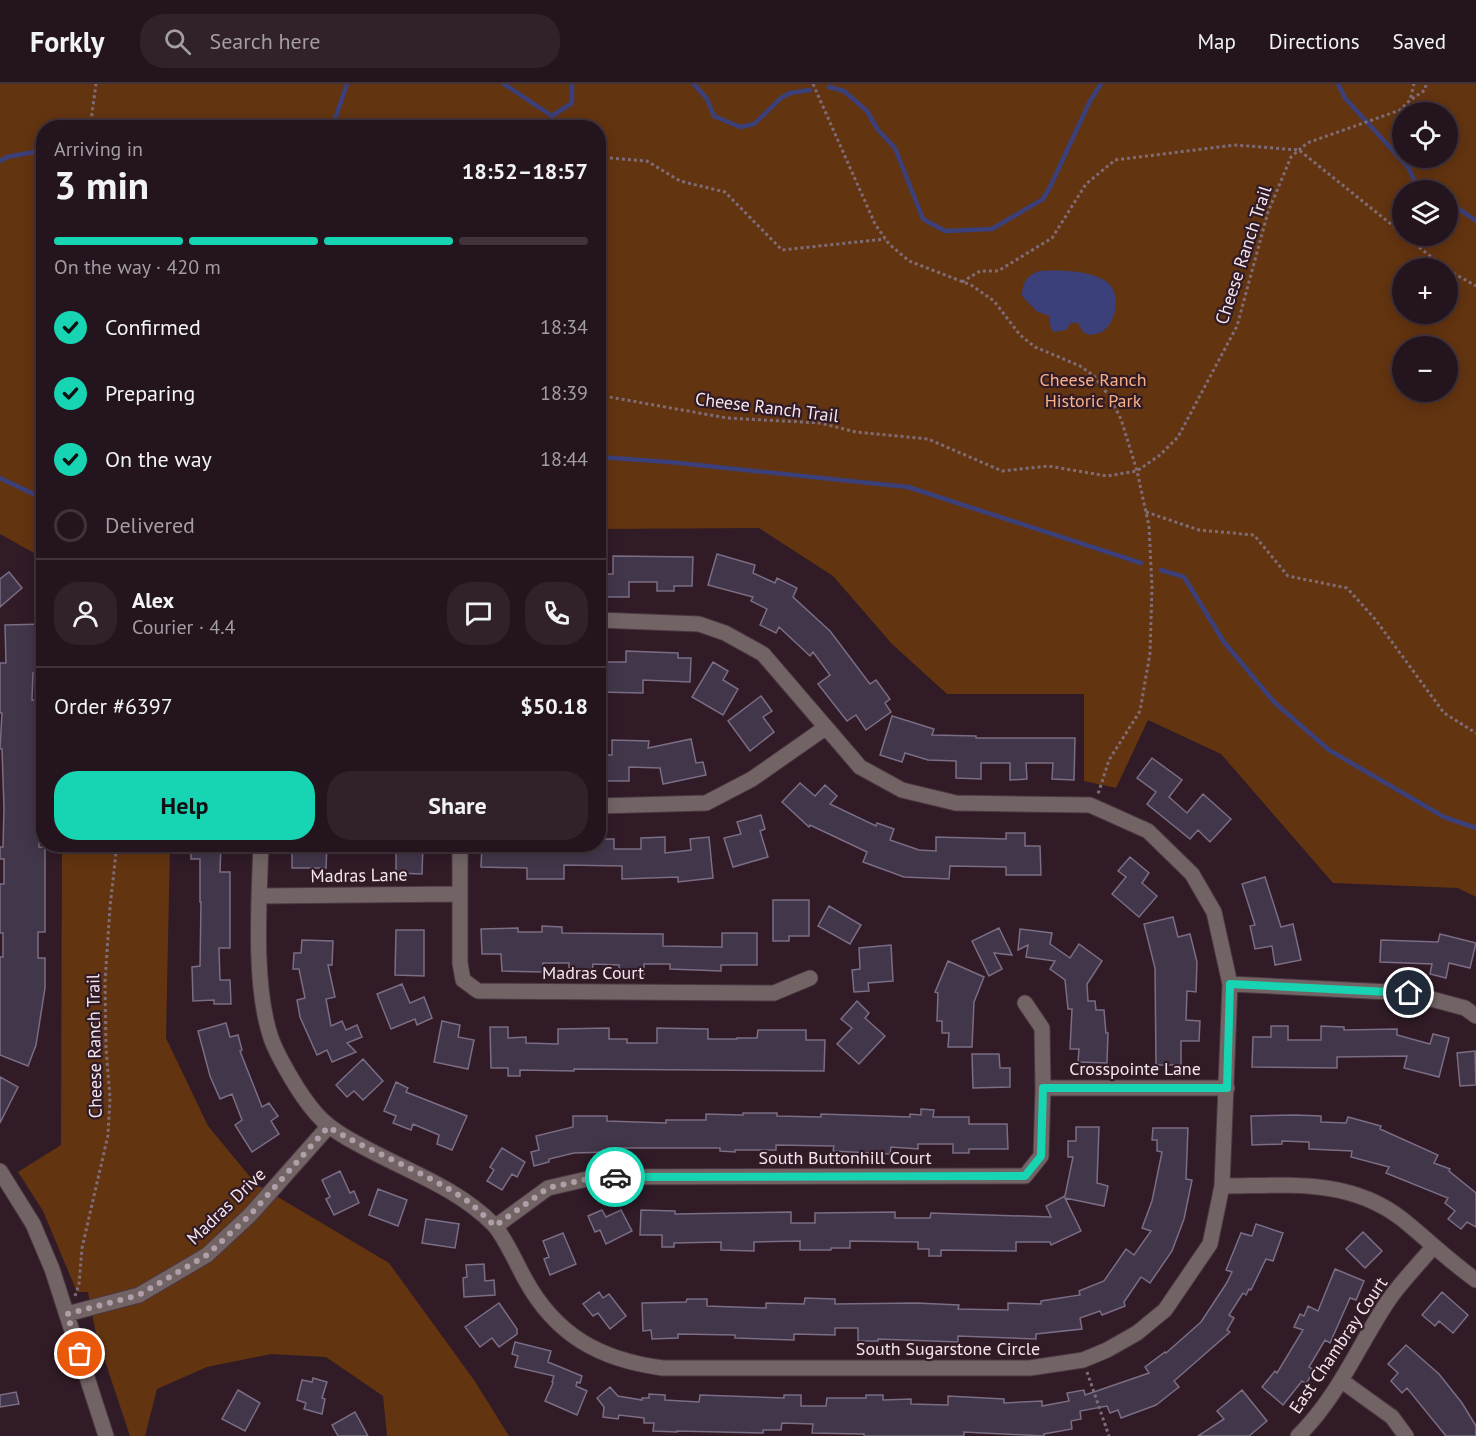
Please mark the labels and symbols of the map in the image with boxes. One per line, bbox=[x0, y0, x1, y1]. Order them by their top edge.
street label: Cheese Ranch Trail bbox=[1210, 182, 1276, 327]
park label: Cheese Ranch Historic Park bbox=[1039, 368, 1147, 412]
street label: Cheese Ranch Trail bbox=[694, 387, 841, 427]
street label: Madras Lane bbox=[310, 863, 408, 887]
street label: Madras Court bbox=[542, 961, 644, 984]
pin bbox=[1383, 967, 1434, 1018]
street label: Cheese Ranch Trail bbox=[81, 973, 107, 1118]
street label: Crosspointe Lane bbox=[1069, 1057, 1201, 1080]
street label: South Buttonhill Court bbox=[758, 1146, 932, 1169]
courier bbox=[585, 1147, 645, 1207]
street label: Madras Drive bbox=[182, 1163, 270, 1249]
street label: East Chambray Court bbox=[1284, 1272, 1392, 1418]
pin bbox=[54, 1328, 105, 1379]
street label: South Sugarstone Circle bbox=[856, 1337, 1040, 1360]

